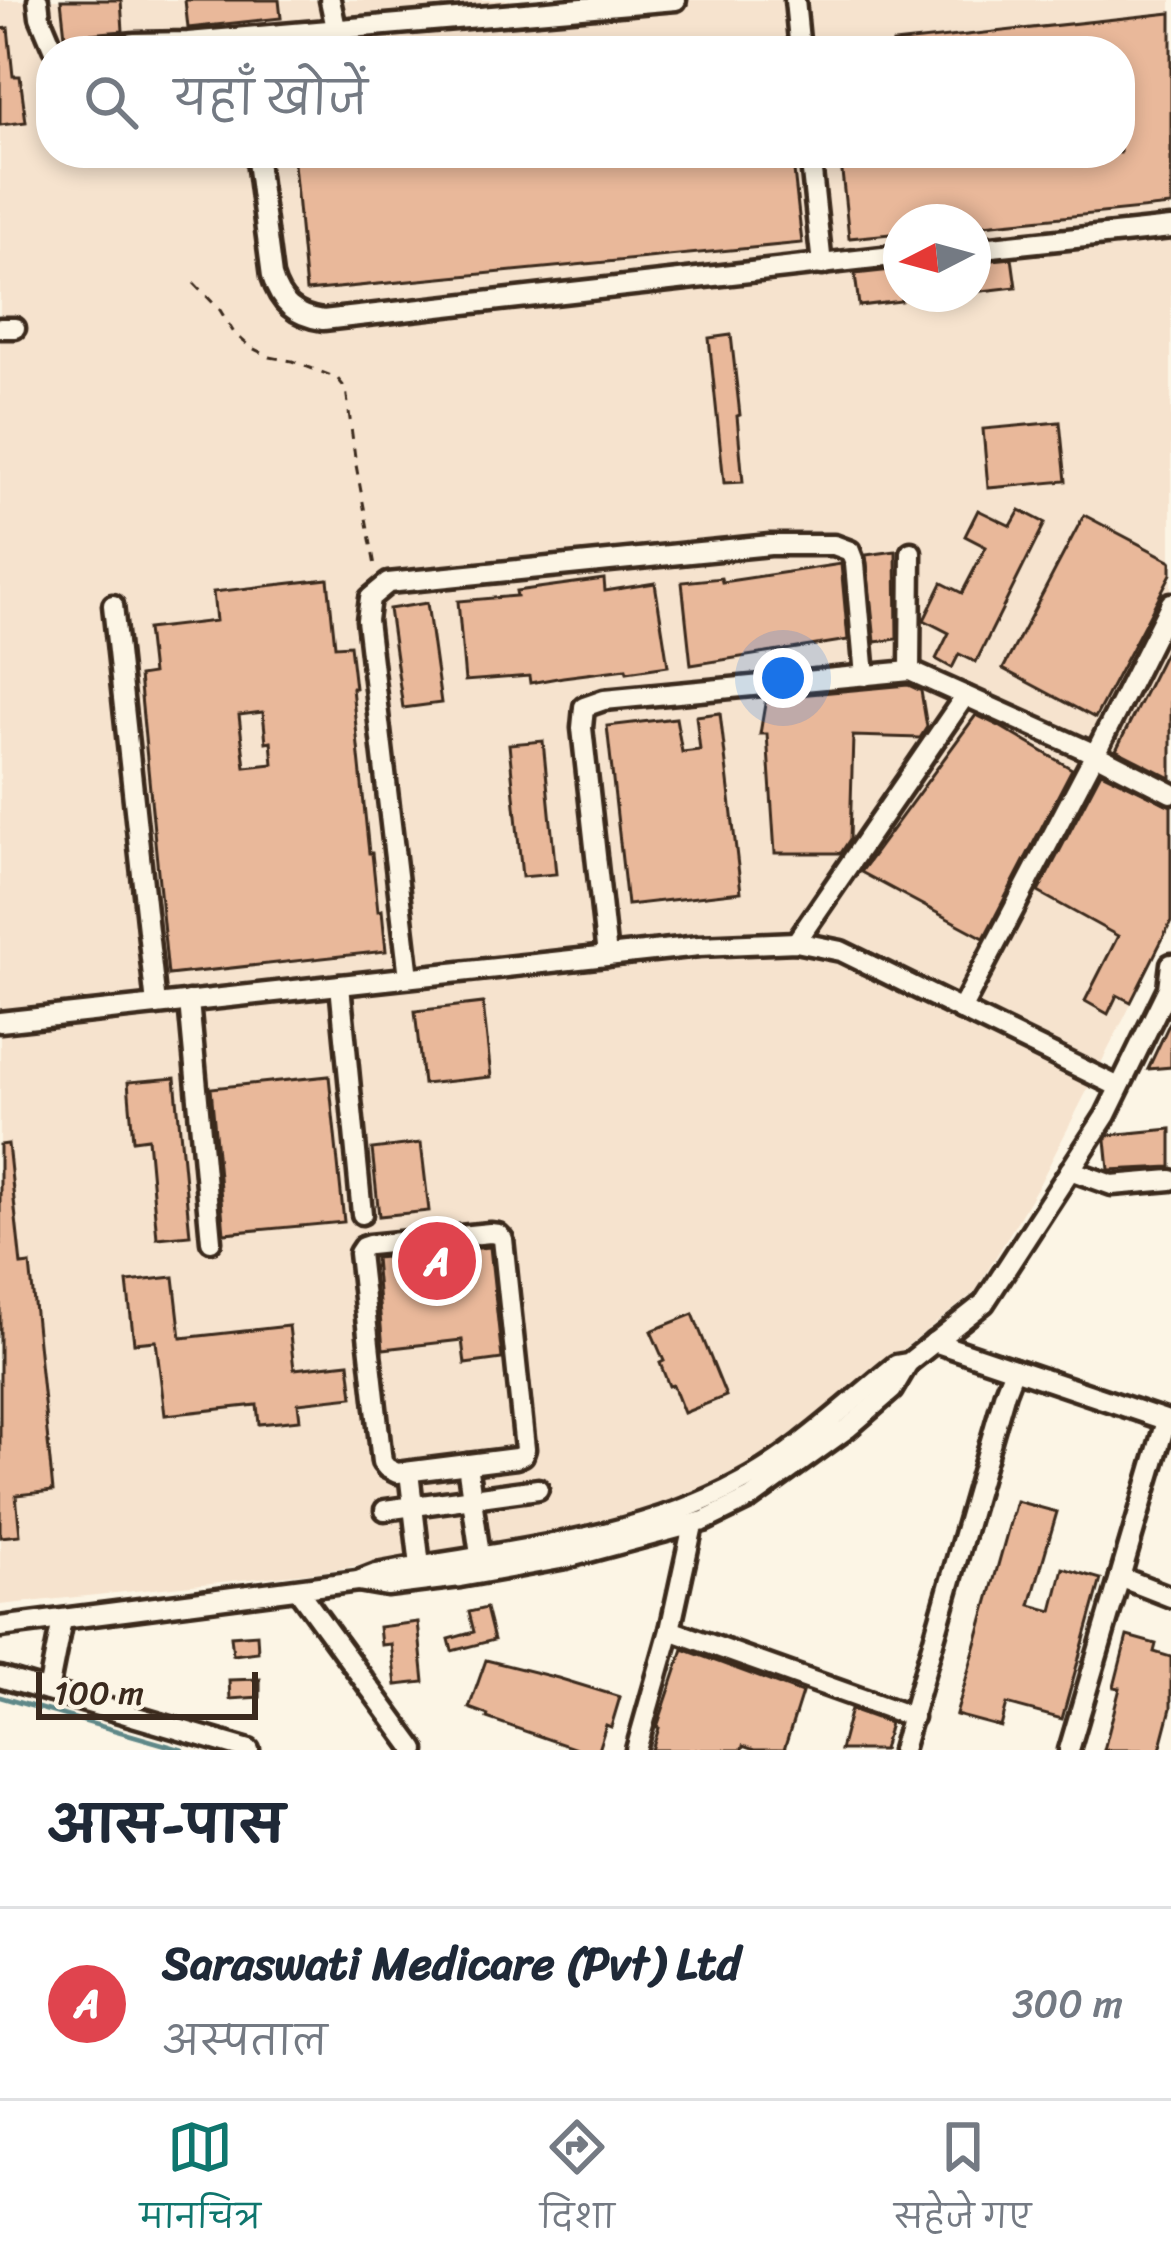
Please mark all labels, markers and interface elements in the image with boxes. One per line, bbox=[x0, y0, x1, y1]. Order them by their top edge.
search box bbox=[36, 36, 1135, 168]
text: यहाँ खोजें bbox=[174, 59, 368, 139]
icon: search bbox=[78, 69, 144, 135]
north arrow bbox=[883, 204, 991, 312]
your location bbox=[753, 648, 813, 708]
pin: A bbox=[398, 1216, 476, 1306]
text: 100 m bbox=[54, 1664, 144, 1722]
scale bar bbox=[36, 1666, 258, 1719]
text: आस-पास bbox=[48, 1780, 284, 1870]
text: Saraswati Medicare (Pvt) Ltd bbox=[162, 1924, 740, 2004]
text: A bbox=[74, 1969, 100, 2038]
text: 300 m bbox=[1012, 1969, 1123, 2038]
text: अस्पताल bbox=[162, 2006, 328, 2075]
tab: मानचित्र bbox=[140, 2114, 261, 2253]
tab: दिशा bbox=[540, 2114, 615, 2253]
tab: सहेजे गए bbox=[894, 2114, 1031, 2253]

